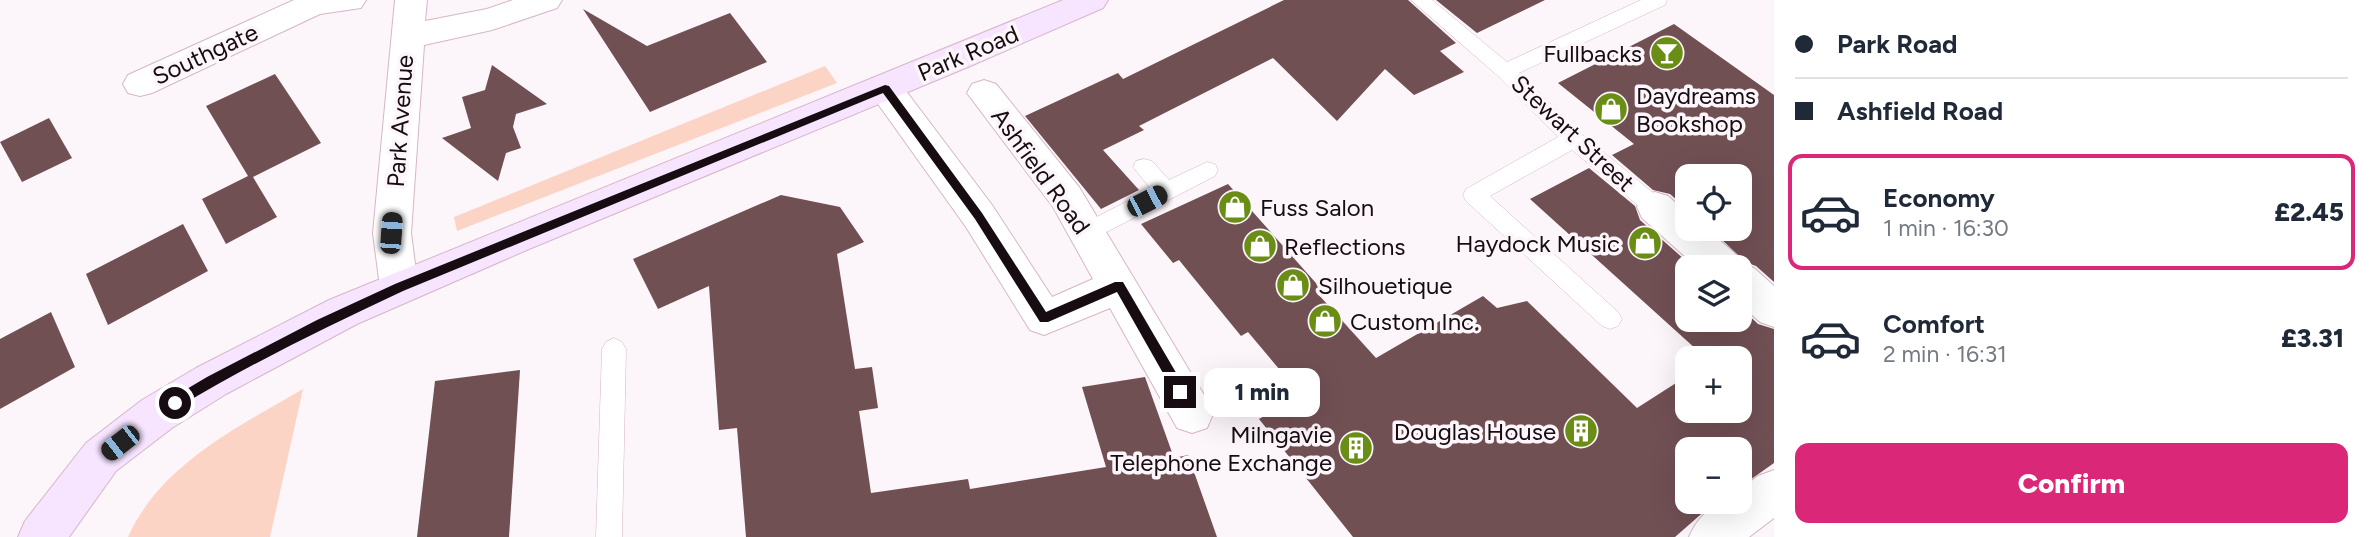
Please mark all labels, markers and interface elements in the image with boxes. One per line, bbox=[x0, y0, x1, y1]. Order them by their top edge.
street label: Southgate bbox=[148, 17, 262, 91]
street label: Park Road bbox=[913, 19, 1023, 87]
text: Park Road bbox=[1837, 28, 1958, 60]
bar icon: Fullbacks bbox=[1648, 34, 1686, 72]
place label: Fullbacks bbox=[1543, 39, 1642, 68]
street label: Park Avenue bbox=[381, 54, 419, 188]
street label: Stewart Street bbox=[1505, 69, 1641, 197]
place label: Daydreams Bookshop bbox=[1636, 81, 1756, 138]
shop icon: Daydreams Bookshop bbox=[1592, 90, 1630, 128]
text: Ashfield Road bbox=[1837, 95, 2003, 127]
street label: Ashfield Road bbox=[986, 102, 1096, 240]
map controls bbox=[1675, 164, 1752, 514]
button: locate bbox=[1675, 164, 1752, 241]
icon: car bbox=[1799, 181, 1862, 244]
car bbox=[1124, 182, 1171, 220]
text: Economy bbox=[1883, 182, 1995, 214]
shop icon: Fuss Salon bbox=[1216, 188, 1254, 226]
place label: Fuss Salon bbox=[1260, 193, 1374, 222]
text: £2.45 bbox=[2274, 196, 2344, 228]
car bbox=[380, 211, 403, 255]
text: 1 min · 16:30 bbox=[1883, 214, 2009, 242]
shop icon: Haydock Music bbox=[1626, 224, 1664, 262]
shop icon: Reflections bbox=[1241, 227, 1279, 265]
place label: Haydock Music bbox=[1456, 229, 1620, 258]
place label: Reflections bbox=[1284, 232, 1406, 261]
button: layers bbox=[1675, 255, 1752, 332]
shop icon: Silhouetique bbox=[1274, 266, 1312, 304]
place label: Silhouetique bbox=[1318, 271, 1452, 300]
shop icon: Custom Inc. bbox=[1306, 302, 1344, 340]
place label: Custom Inc. bbox=[1350, 307, 1479, 336]
icon: car bbox=[1799, 307, 1862, 370]
text: Comfort bbox=[1883, 308, 1985, 340]
text: £3.31 bbox=[2281, 322, 2344, 354]
text: 2 min · 16:31 bbox=[1883, 340, 2007, 368]
button: + bbox=[1675, 346, 1752, 423]
callout: 1 min bbox=[1204, 368, 1320, 416]
route end bbox=[1164, 376, 1196, 408]
text: 1 min bbox=[1235, 378, 1289, 406]
route start bbox=[159, 387, 191, 419]
building icon: Douglas House bbox=[1562, 412, 1600, 450]
place label: Douglas House bbox=[1394, 417, 1556, 446]
place label: Milngavie Telephone Exchange bbox=[1110, 420, 1332, 477]
car bbox=[97, 422, 144, 464]
building icon: Milngavie Telephone Exchange bbox=[1337, 429, 1375, 467]
button: − bbox=[1675, 437, 1752, 514]
button: Confirm bbox=[1795, 443, 2348, 523]

